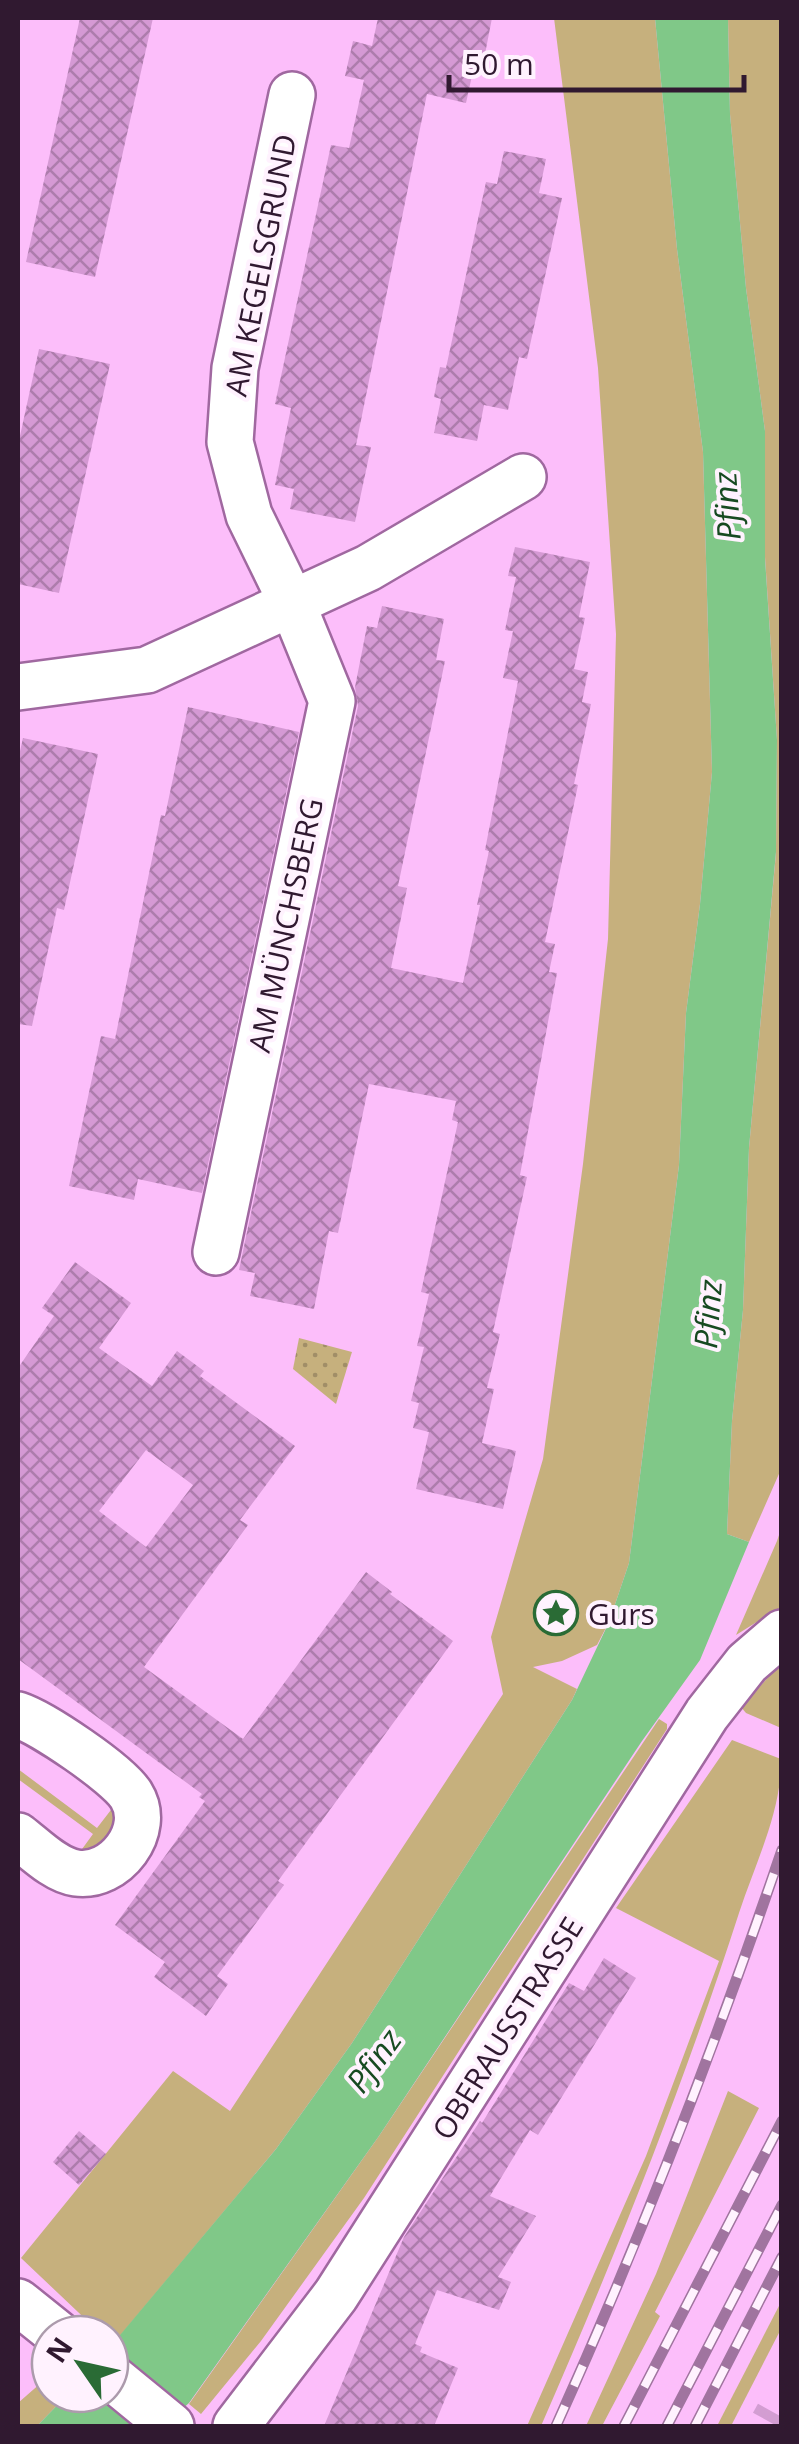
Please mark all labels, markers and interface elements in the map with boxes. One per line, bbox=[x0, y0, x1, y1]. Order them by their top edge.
scale bar bbox=[449, 30, 744, 92]
text: 50 m bbox=[464, 43, 534, 84]
street label: AM KEGELSGRUND bbox=[215, 131, 305, 399]
water label: Pfinz bbox=[702, 469, 750, 542]
street label: AM MÜNCHSBERG bbox=[238, 794, 332, 1056]
water label: Pfinz bbox=[683, 1277, 731, 1350]
place icon: Gurs bbox=[533, 1590, 579, 1636]
place label: Gurs bbox=[588, 1593, 655, 1634]
street label: OBERAUSSTRASSE bbox=[422, 1909, 592, 2147]
water label: Pfinz bbox=[335, 2019, 411, 2100]
north arrow bbox=[30, 2314, 130, 2414]
text: N bbox=[36, 2329, 81, 2370]

